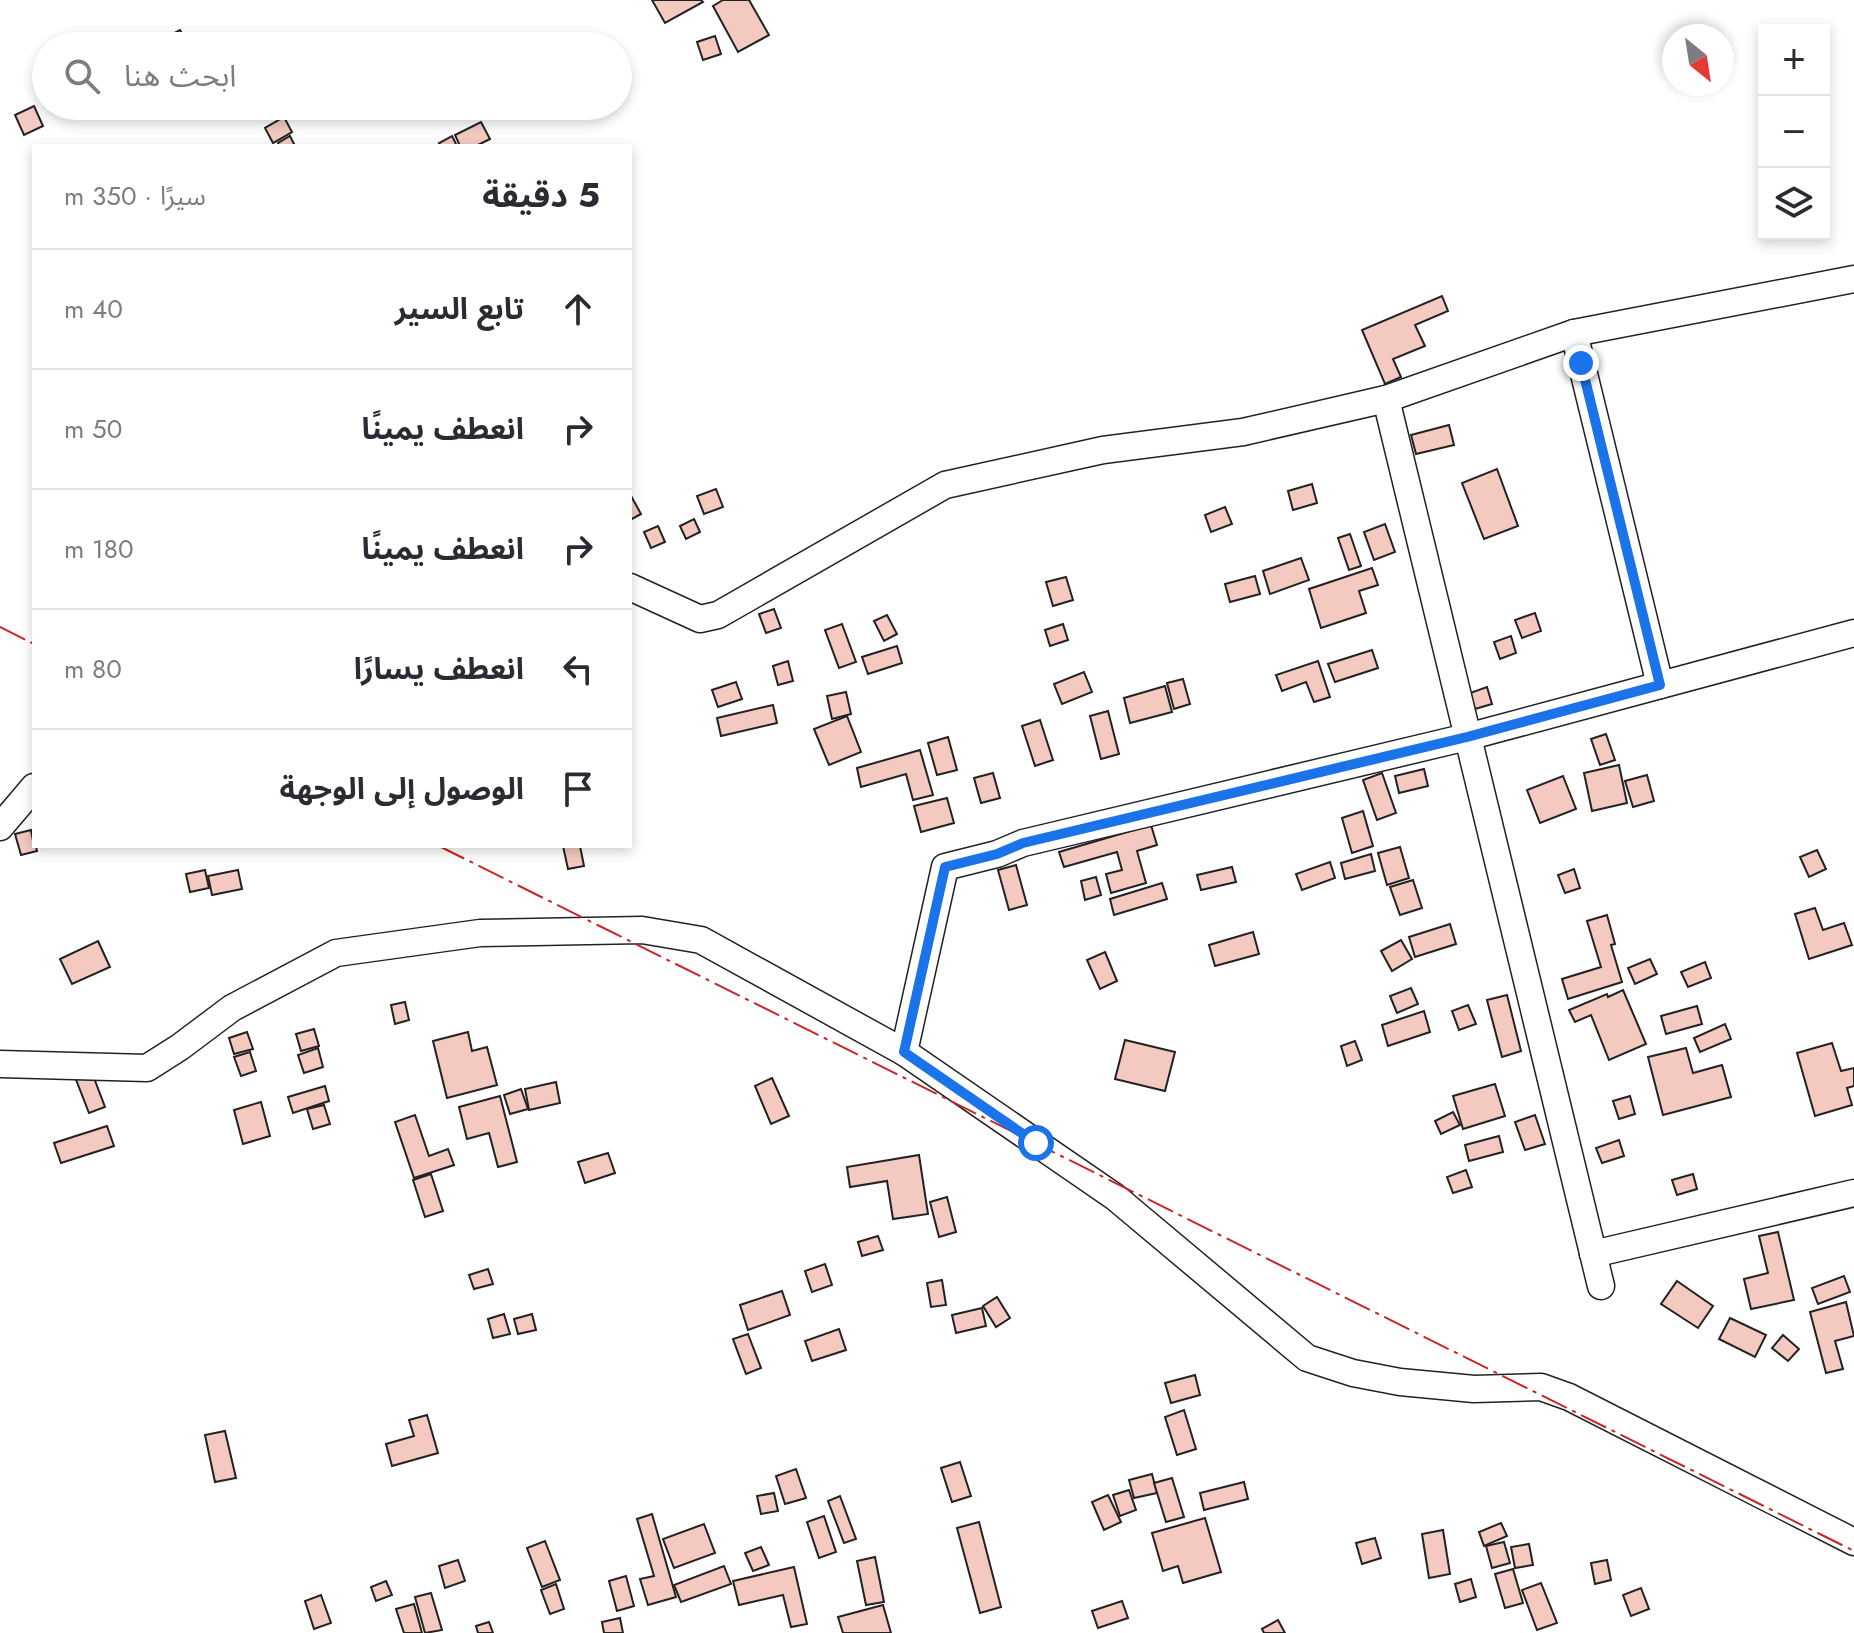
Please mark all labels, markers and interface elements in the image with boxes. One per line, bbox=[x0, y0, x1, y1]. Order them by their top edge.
north arrow bbox=[1662, 24, 1734, 96]
map controls bbox=[1758, 24, 1830, 240]
button: + bbox=[1758, 24, 1830, 96]
search box bbox=[32, 32, 632, 120]
icon: search bbox=[60, 54, 104, 98]
text: ابحث هنا bbox=[124, 54, 236, 97]
button: − bbox=[1758, 96, 1830, 168]
button: layers bbox=[1758, 168, 1830, 240]
text: 5 دقيقة bbox=[482, 171, 600, 220]
text: سيرًا · 350 m bbox=[64, 177, 206, 215]
text: تابع السير bbox=[395, 287, 524, 330]
icon: ahead bbox=[556, 287, 600, 331]
text: 40 m bbox=[64, 290, 123, 328]
route end bbox=[1563, 345, 1599, 381]
text: انعطف يمينًا bbox=[362, 407, 524, 450]
icon: right bbox=[556, 407, 600, 451]
text: 50 m bbox=[64, 410, 122, 448]
text: انعطف يمينًا bbox=[362, 527, 524, 570]
icon: right bbox=[556, 527, 600, 571]
text: 180 m bbox=[64, 530, 134, 568]
text: انعطف يسارًا bbox=[354, 647, 524, 690]
icon: left bbox=[556, 647, 600, 691]
text: 80 m bbox=[64, 650, 122, 688]
text: الوصول إلى الوجهة bbox=[279, 767, 524, 810]
icon: arrive bbox=[556, 767, 600, 811]
route start bbox=[1018, 1125, 1054, 1161]

